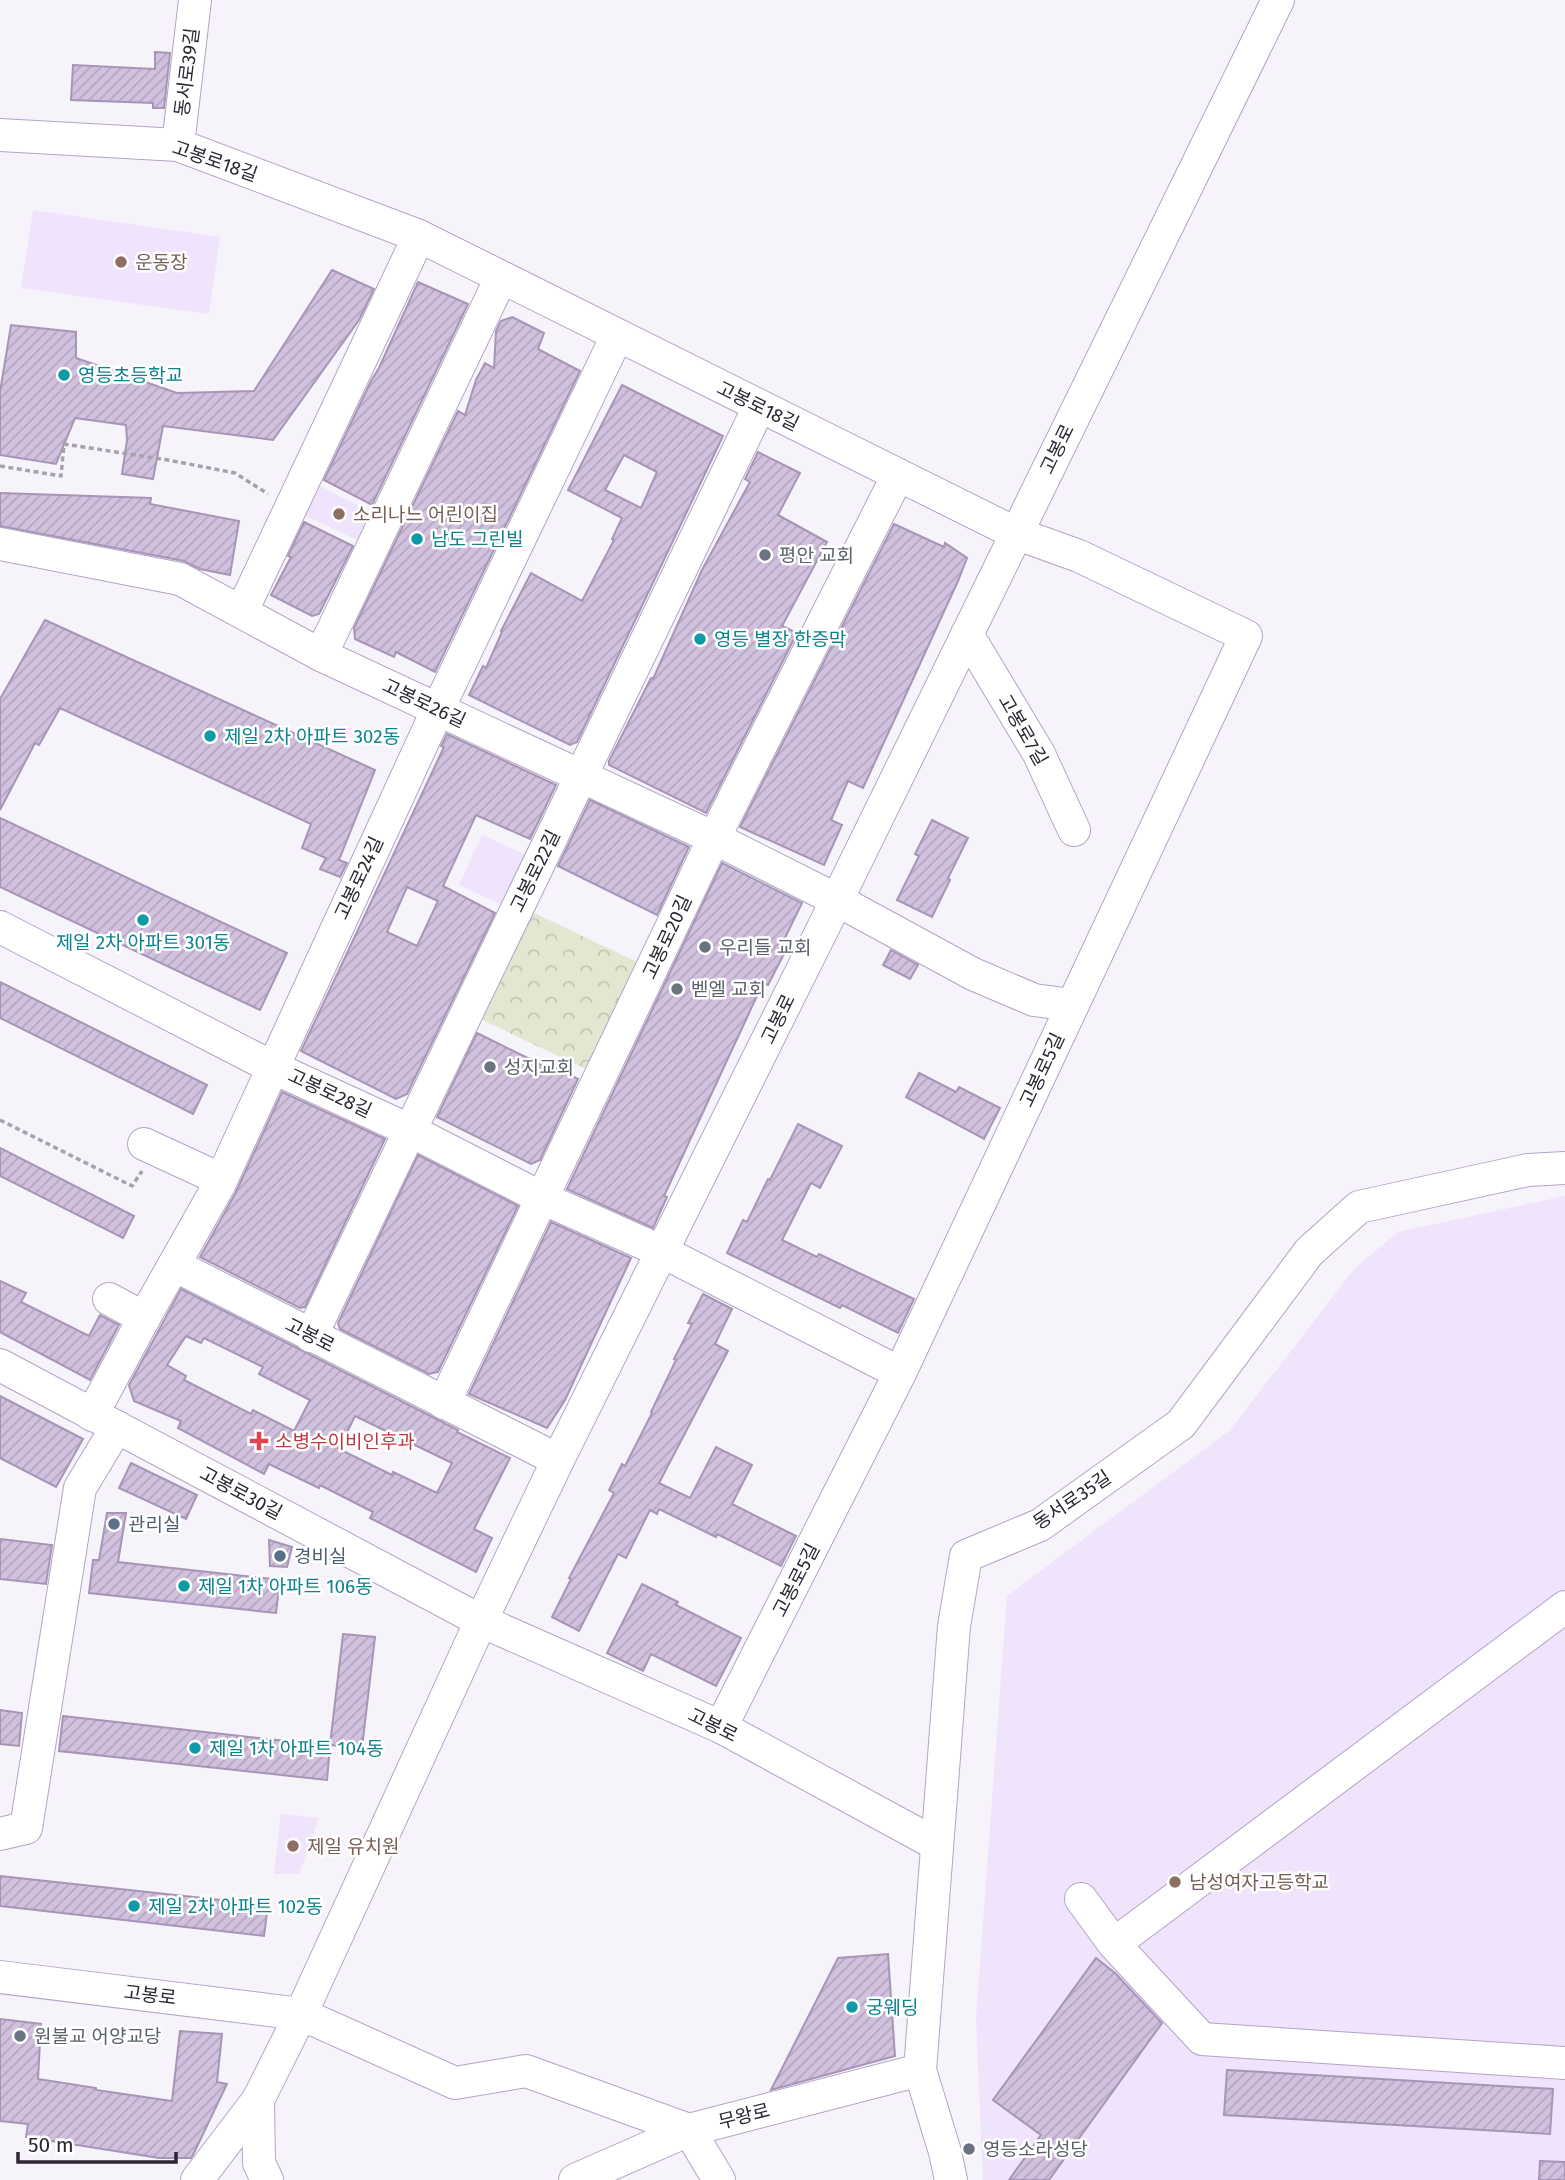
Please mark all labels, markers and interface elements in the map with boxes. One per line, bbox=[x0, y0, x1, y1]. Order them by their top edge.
street label: 동서로39길 bbox=[170, 26, 204, 118]
street label: 고봉로18길 bbox=[169, 136, 261, 186]
place label: 운동장 bbox=[135, 251, 187, 274]
marker: 운동장 bbox=[113, 254, 129, 270]
place label: 영등초등학교 bbox=[78, 364, 183, 387]
marker: 영등초등학교 bbox=[56, 367, 72, 383]
street label: 고봉로18길 bbox=[713, 376, 803, 436]
street label: 고봉로 bbox=[1035, 420, 1079, 478]
place label: 소리나느 어린이집 bbox=[353, 503, 498, 526]
marker: 소리나느 어린이집 bbox=[331, 506, 347, 522]
place label: 남도 그린빌 bbox=[431, 528, 523, 551]
marker: 남도 그린빌 bbox=[409, 531, 425, 547]
place label: 평안 교회 bbox=[779, 544, 854, 567]
marker: 평안 교회 bbox=[757, 547, 773, 563]
place label: 영등 별장 한증막 bbox=[714, 628, 846, 651]
marker: 영등 별장 한증막 bbox=[692, 631, 708, 647]
street label: 고봉로26길 bbox=[379, 674, 469, 732]
street label: 고봉로7길 bbox=[993, 690, 1053, 770]
place label: 제일 2차 아파트 302동 bbox=[224, 725, 400, 748]
marker: 제일 2차 아파트 302동 bbox=[202, 728, 218, 744]
street label: 고봉로22길 bbox=[505, 826, 565, 916]
street label: 고봉로24길 bbox=[330, 833, 388, 923]
street label: 고봉로20길 bbox=[638, 891, 696, 983]
marker: 제일 2차 아파트 301동 bbox=[135, 912, 151, 928]
place label: 제일 2차 아파트 301동 bbox=[56, 931, 230, 954]
place label: 우리들 교회 bbox=[719, 936, 811, 959]
marker: 우리들 교회 bbox=[697, 939, 713, 955]
place label: 벧엘 교회 bbox=[691, 978, 766, 1001]
marker: 벧엘 교회 bbox=[669, 981, 685, 997]
street label: 고봉로 bbox=[756, 990, 800, 1048]
street label: 고봉로5길 bbox=[1015, 1029, 1069, 1111]
place label: 성지교회 bbox=[504, 1056, 574, 1079]
marker: 성지교회 bbox=[482, 1059, 498, 1075]
street label: 고봉로28길 bbox=[284, 1064, 376, 1122]
street label: 고봉로 bbox=[281, 1313, 339, 1357]
place label: 소병수이비인후과 bbox=[275, 1430, 415, 1453]
marker: 소병수이비인후과 bbox=[249, 1431, 269, 1451]
street label: 고봉로30길 bbox=[196, 1462, 286, 1524]
street label: 동서로35길 bbox=[1029, 1466, 1115, 1534]
place label: 관리실 bbox=[128, 1513, 180, 1536]
marker: 관리실 bbox=[106, 1516, 122, 1532]
street label: 고봉로5길 bbox=[768, 1539, 824, 1621]
place label: 경비실 bbox=[294, 1545, 346, 1568]
marker: 경비실 bbox=[272, 1548, 288, 1564]
place label: 제일 1차 아파트 106동 bbox=[198, 1575, 373, 1598]
marker: 제일 1차 아파트 106동 bbox=[176, 1578, 192, 1594]
street label: 고봉로 bbox=[684, 1703, 742, 1747]
place label: 제일 1차 아파트 104동 bbox=[209, 1737, 384, 1760]
marker: 제일 1차 아파트 104동 bbox=[187, 1740, 203, 1756]
place label: 제일 유치원 bbox=[307, 1835, 399, 1858]
marker: 제일 유치원 bbox=[285, 1838, 301, 1854]
place label: 남성여자고등학교 bbox=[1189, 1871, 1329, 1894]
marker: 남성여자고등학교 bbox=[1167, 1874, 1183, 1890]
place label: 제일 2차 아파트 102동 bbox=[148, 1895, 323, 1918]
marker: 제일 2차 아파트 102동 bbox=[126, 1898, 142, 1914]
street label: 고봉로 bbox=[123, 1980, 177, 2010]
place label: 궁웨딩 bbox=[866, 1996, 918, 2019]
marker: 궁웨딩 bbox=[844, 1999, 860, 2015]
place label: 원불교 어양교당 bbox=[34, 2025, 161, 2048]
marker: 원불교 어양교당 bbox=[12, 2028, 28, 2044]
street label: 무왕로 bbox=[716, 2098, 772, 2134]
scale bar bbox=[18, 2120, 175, 2164]
text: 50 m bbox=[28, 2132, 74, 2158]
place label: 영등소라성당 bbox=[983, 2138, 1088, 2161]
marker: 영등소라성당 bbox=[961, 2141, 977, 2157]

